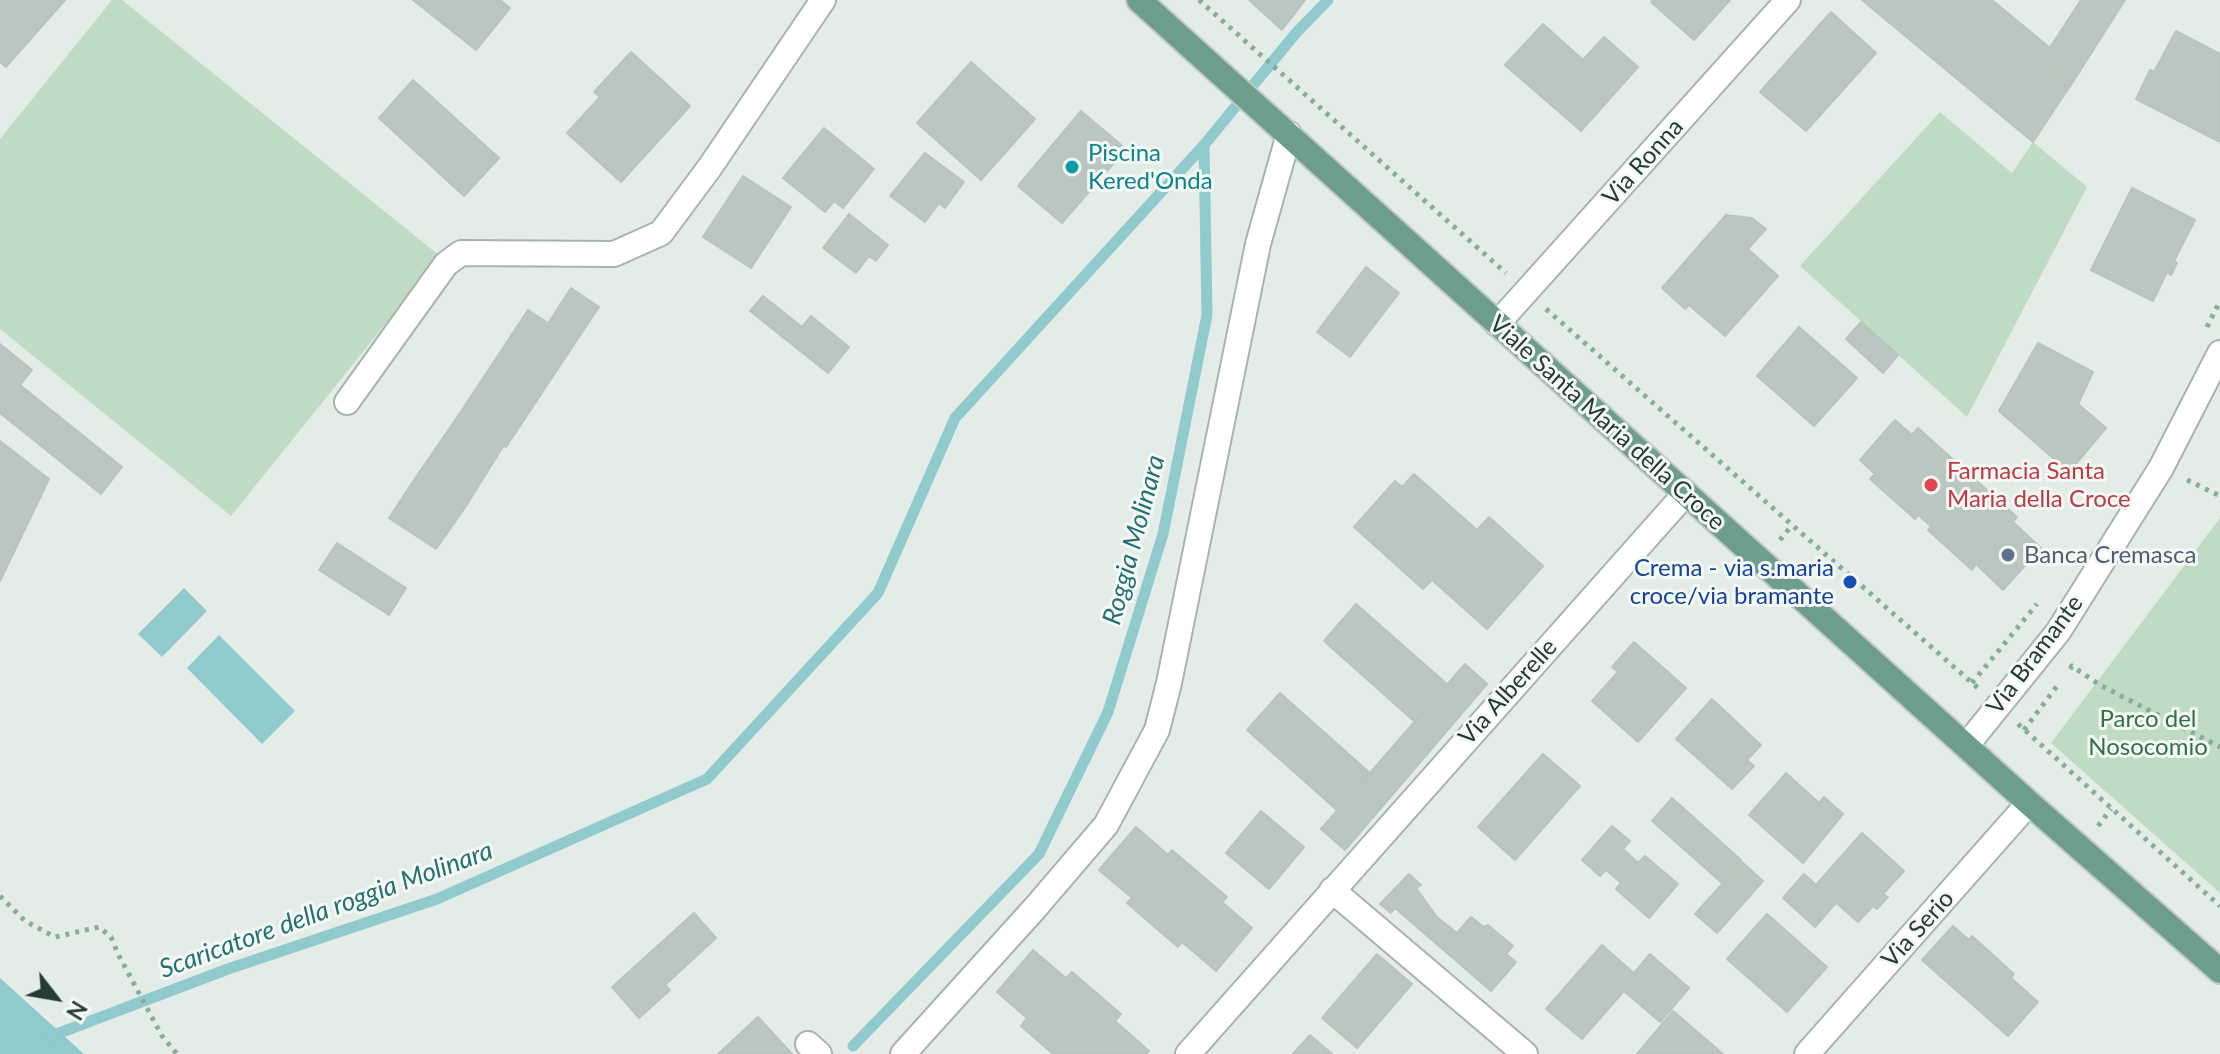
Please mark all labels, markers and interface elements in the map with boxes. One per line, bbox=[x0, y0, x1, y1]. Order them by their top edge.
street label: Via Ronna bbox=[1597, 113, 1689, 211]
place label: Piscina Kered'Onda bbox=[1088, 139, 1213, 195]
marker: Piscina Kered'Onda bbox=[1063, 158, 1081, 176]
street label: Viale Santa Maria della Croce bbox=[1483, 310, 1731, 536]
water label: Roggia Molinara bbox=[1096, 452, 1172, 628]
place label: Farmacia Santa Maria della Croce bbox=[1947, 457, 2131, 513]
marker: Farmacia Santa Maria della Croce bbox=[1922, 476, 1940, 494]
place label: Banca Cremasca bbox=[2024, 541, 2196, 569]
marker: Banca Cremasca bbox=[1999, 546, 2017, 564]
place label: Crema - via s.maria croce/via bramante bbox=[1630, 554, 1834, 610]
marker: Crema - via s.maria croce/via bramante bbox=[1841, 573, 1859, 591]
street label: Via Bramante bbox=[1981, 590, 2089, 720]
street label: Via Alberelle bbox=[1453, 633, 1563, 751]
park label: Parco del Nosocomio bbox=[2088, 705, 2208, 761]
water label: Scaricatore della roggia Molinara bbox=[155, 835, 497, 985]
street label: Via Serio bbox=[1876, 885, 1960, 973]
north arrow bbox=[16, 958, 96, 1038]
text: N bbox=[61, 996, 93, 1025]

